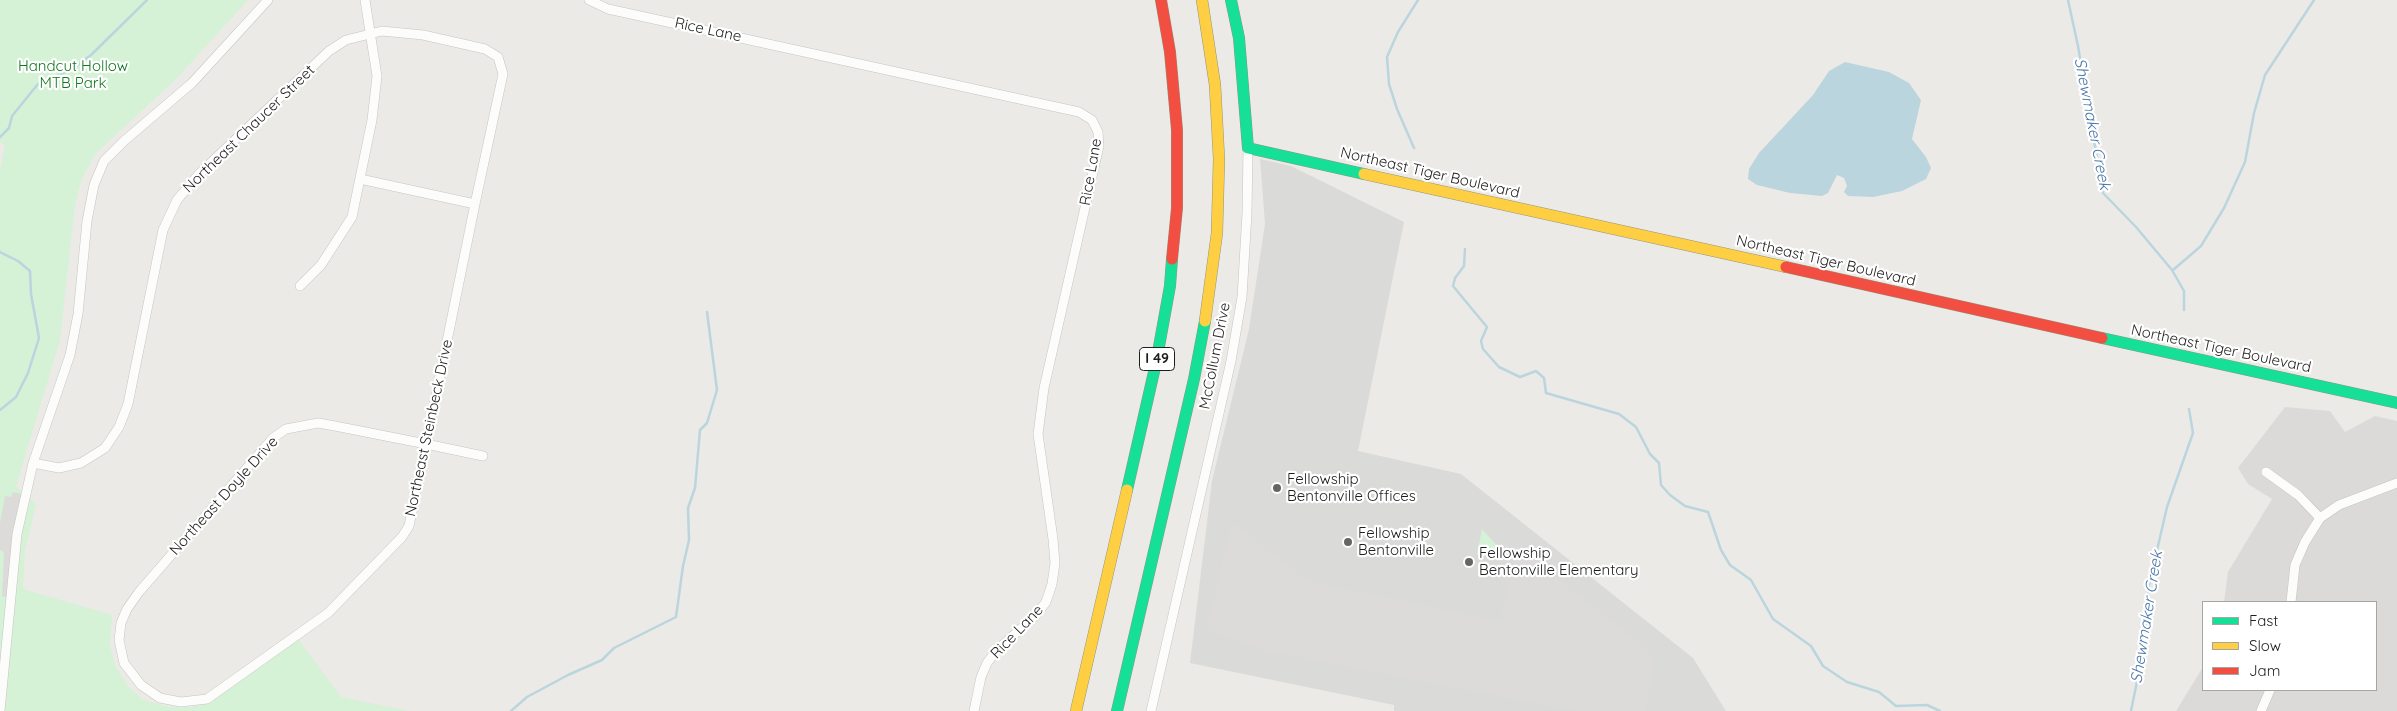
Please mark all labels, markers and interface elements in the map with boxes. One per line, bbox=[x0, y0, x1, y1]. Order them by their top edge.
street label: Rice Lane bbox=[673, 14, 743, 46]
water label: Shewmaker Creek bbox=[2070, 56, 2114, 192]
park label: Handcut Hollow MTB Park bbox=[18, 57, 128, 92]
street label: Northeast Chaucer Street bbox=[179, 61, 319, 197]
street label: Rice Lane bbox=[1076, 137, 1106, 207]
street label: Northeast Tiger Boulevard bbox=[1339, 144, 1521, 202]
street label: Northeast Tiger Boulevard bbox=[1735, 232, 1917, 290]
street label: McCollum Drive bbox=[1196, 301, 1234, 411]
street label: Northeast Tiger Boulevard bbox=[2129, 321, 2313, 377]
street label: Northeast Steinbeck Drive bbox=[401, 338, 457, 518]
road number: I 49 bbox=[1140, 348, 1174, 370]
street label: Northeast Doyle Drive bbox=[166, 433, 282, 559]
place label: Fellowship Bentonville Offices bbox=[1287, 470, 1416, 505]
marker: Fellowship Bentonville Offices bbox=[1271, 482, 1283, 494]
place label: Fellowship Bentonville bbox=[1358, 524, 1434, 559]
marker: Fellowship Bentonville bbox=[1342, 536, 1354, 548]
place label: Fellowship Bentonville Elementary bbox=[1479, 544, 1639, 579]
water label: Shewmaker Creek bbox=[2127, 549, 2167, 685]
marker: Fellowship Bentonville Elementary bbox=[1463, 556, 1475, 568]
street label: Rice Lane bbox=[987, 601, 1047, 663]
legend bbox=[2202, 601, 2377, 691]
text: Fast bbox=[2249, 611, 2278, 630]
text: Slow bbox=[2249, 636, 2281, 655]
text: Jam bbox=[2249, 661, 2280, 680]

